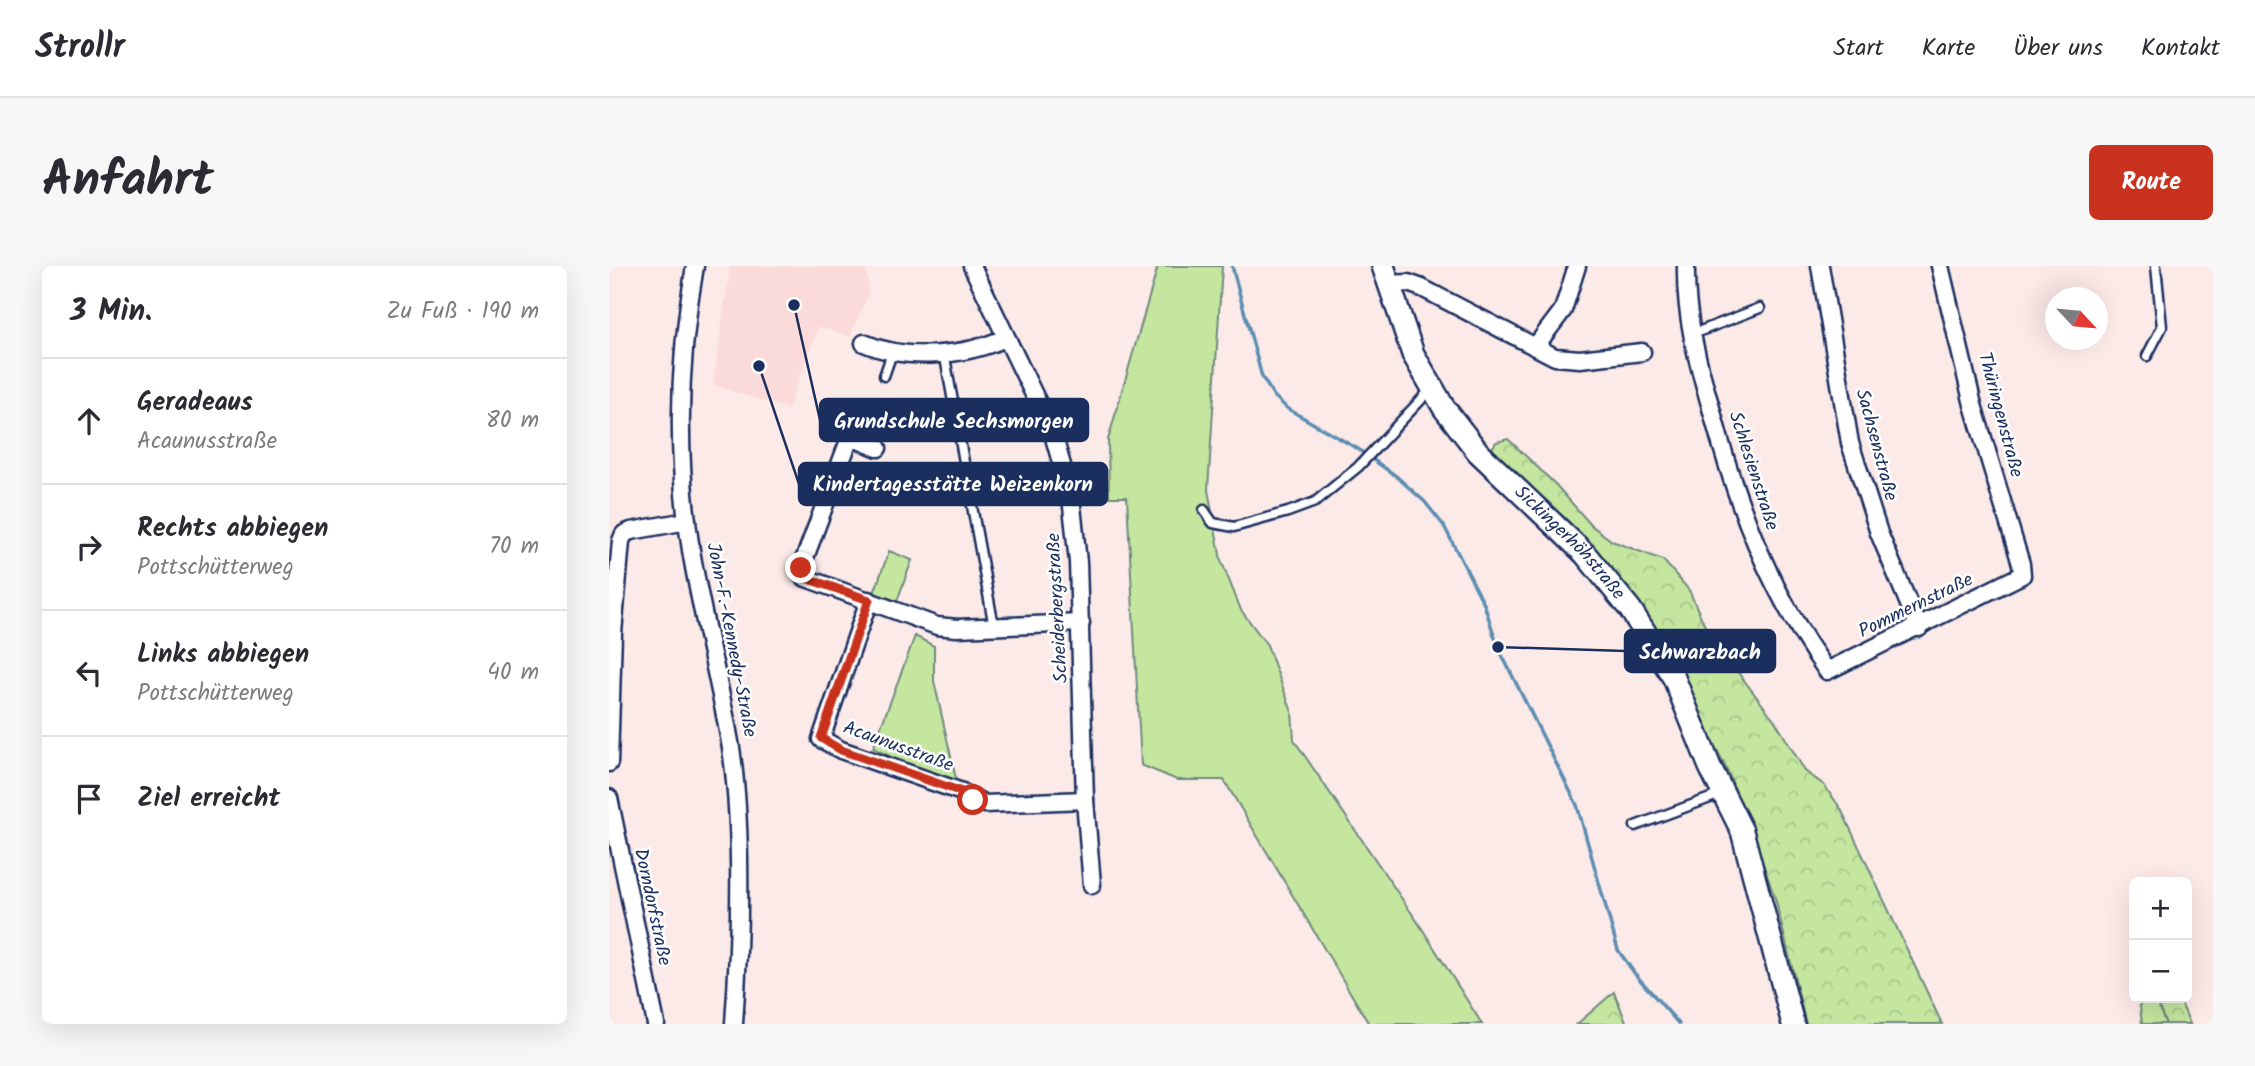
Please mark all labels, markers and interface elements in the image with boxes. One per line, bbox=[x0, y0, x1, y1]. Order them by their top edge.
text: Strollr bbox=[35, 22, 125, 75]
text: Start bbox=[1833, 29, 1884, 68]
text: Karte bbox=[1922, 29, 1975, 68]
text: Über uns bbox=[2013, 29, 2103, 68]
text: Kontakt bbox=[2141, 29, 2220, 68]
text: Anfahrt bbox=[42, 143, 214, 221]
button: Route bbox=[2089, 145, 2213, 220]
north arrow bbox=[2045, 287, 2108, 350]
text: 3 Min. bbox=[70, 288, 152, 336]
text: Zu Fuß · 190 m bbox=[387, 294, 539, 330]
street label: Thüringenstraße bbox=[1969, 349, 2031, 481]
text: Geradeaus bbox=[137, 382, 253, 424]
street label: Sachsenstraße bbox=[1847, 386, 1905, 505]
callout: Grundschule Sechsmorgen bbox=[820, 399, 1088, 441]
icon: ahead bbox=[70, 402, 108, 440]
text: 80 m bbox=[486, 403, 539, 439]
text: Grundschule Sechsmorgen bbox=[834, 406, 1074, 439]
street label: Schlesienstraße bbox=[1720, 408, 1786, 535]
text: Acaunusstraße bbox=[137, 424, 277, 460]
callout: Kindertagesstätte Weizenkorn bbox=[799, 463, 1107, 505]
text: Kindertagesstätte Weizenkorn bbox=[813, 469, 1093, 502]
street label: Sickingerhöhstraße bbox=[1507, 479, 1633, 607]
text: Rechts abbiegen bbox=[137, 508, 328, 550]
icon: right bbox=[70, 528, 108, 566]
text: 70 m bbox=[489, 529, 539, 565]
street label: Scheiderbergstraße bbox=[1039, 532, 1077, 684]
street label: John-F.-Kennedy-Straße bbox=[697, 540, 765, 740]
text: Pottschütterweg bbox=[137, 550, 294, 586]
route end bbox=[785, 552, 816, 583]
street label: Pommernstraße bbox=[1853, 565, 1979, 647]
callout: Schwarzbach bbox=[1625, 630, 1775, 672]
text: Links abbiegen bbox=[137, 634, 309, 676]
text: Schwarzbach bbox=[1639, 637, 1761, 670]
icon: left bbox=[70, 654, 108, 692]
text: 40 m bbox=[487, 655, 539, 691]
text: Pottschütterweg bbox=[137, 676, 294, 712]
street label: Acaunusstraße bbox=[838, 713, 958, 781]
text: Ziel erreicht bbox=[137, 778, 280, 820]
icon: arrive bbox=[70, 780, 108, 818]
route start bbox=[957, 784, 988, 815]
street label: Dorndorfstraße bbox=[625, 846, 679, 969]
map controls bbox=[2129, 877, 2192, 1003]
button: + bbox=[2129, 877, 2192, 940]
button: − bbox=[2129, 940, 2192, 1003]

